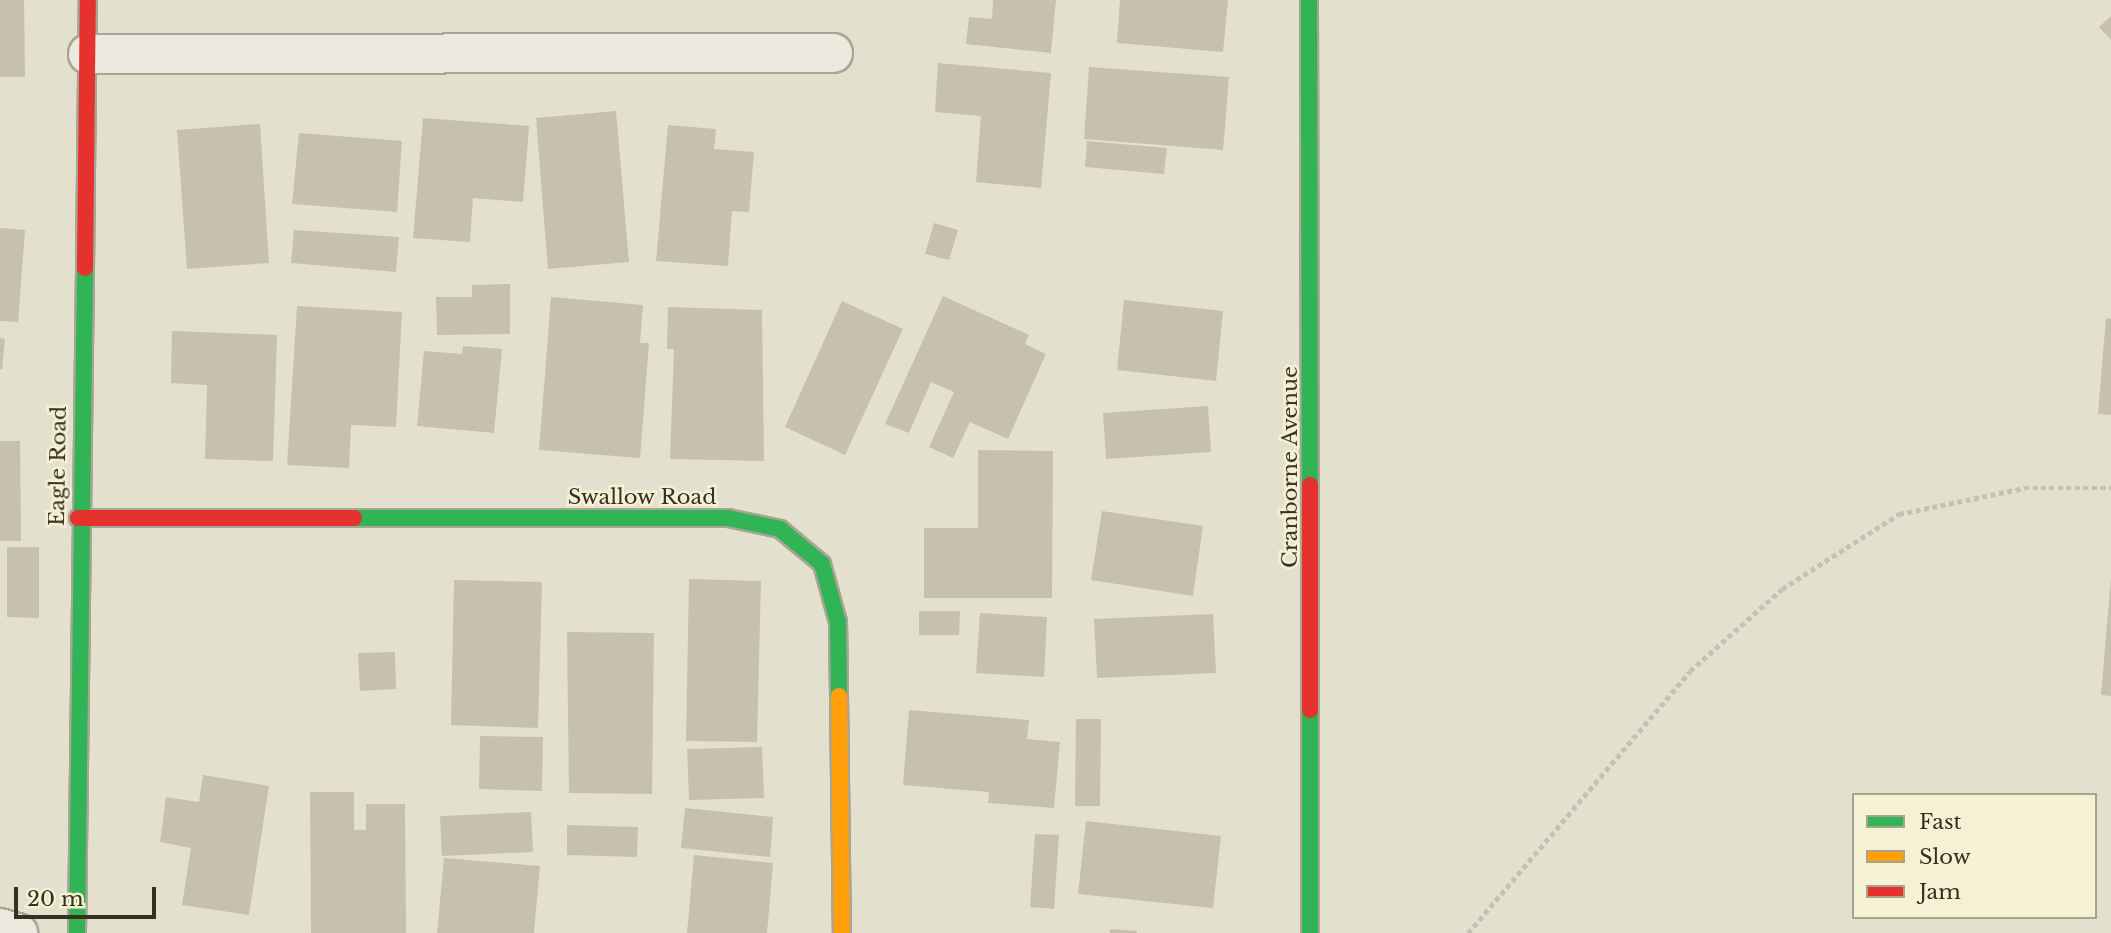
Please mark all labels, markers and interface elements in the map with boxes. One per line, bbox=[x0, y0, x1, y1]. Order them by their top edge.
street label: Cranborne Avenue bbox=[1277, 366, 1303, 568]
street label: Eagle Road bbox=[44, 406, 72, 526]
street label: Swallow Road bbox=[567, 484, 717, 510]
legend bbox=[1852, 793, 2097, 919]
text: Fast bbox=[1919, 809, 1961, 835]
text: Slow bbox=[1919, 844, 1971, 870]
scale bar bbox=[18, 874, 159, 918]
text: Jam bbox=[1919, 879, 1961, 905]
text: 20 m bbox=[27, 886, 84, 912]

